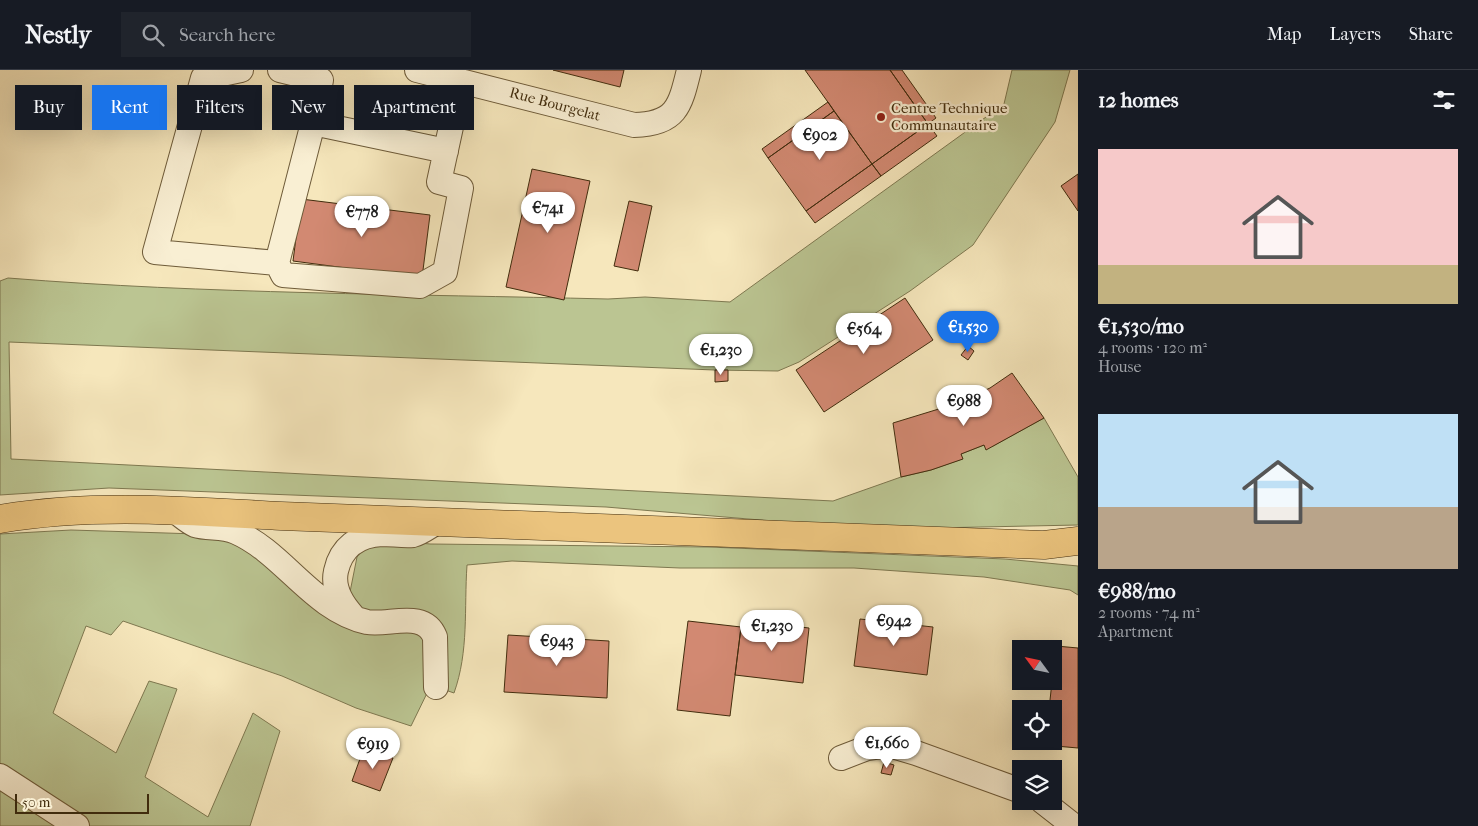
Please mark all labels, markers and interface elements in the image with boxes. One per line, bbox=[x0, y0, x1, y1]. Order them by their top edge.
search box bbox=[121, 12, 471, 57]
text: Nestly bbox=[25, 21, 91, 49]
icon: search bbox=[139, 21, 167, 49]
text: Search here bbox=[179, 24, 275, 46]
text: Map bbox=[1267, 24, 1301, 45]
text: Layers bbox=[1329, 24, 1381, 45]
text: Share bbox=[1409, 24, 1453, 45]
street label: Rue Bourgelat bbox=[507, 83, 603, 125]
chip: Buy bbox=[15, 85, 82, 130]
chip: Rent bbox=[92, 85, 167, 130]
chip: Filters bbox=[177, 85, 262, 130]
chip: New bbox=[272, 85, 344, 130]
chip: Apartment bbox=[354, 85, 474, 130]
icon: filters bbox=[1430, 86, 1458, 114]
text: 12 homes bbox=[1098, 88, 1179, 112]
place label: Centre Technique Communautaire bbox=[891, 99, 1008, 134]
marker: Centre Technique Communautaire bbox=[875, 111, 887, 123]
pin: €902 bbox=[790, 118, 850, 161]
text: €902 bbox=[803, 125, 837, 144]
icon: home bbox=[1233, 182, 1323, 272]
pin: €741 bbox=[518, 191, 578, 234]
pin: €778 bbox=[332, 196, 392, 238]
text: €741 bbox=[532, 198, 564, 217]
text: €778 bbox=[346, 202, 378, 221]
pin: €1,530 bbox=[927, 310, 1009, 353]
pin: €564 bbox=[834, 312, 894, 355]
text: €1,530/mo bbox=[1098, 314, 1184, 338]
text: €1,530 bbox=[948, 317, 988, 336]
text: €564 bbox=[847, 319, 881, 338]
pin: €1,230 bbox=[680, 334, 762, 376]
text: 4 rooms · 120 m² bbox=[1098, 338, 1207, 357]
text: €1,230 bbox=[700, 340, 742, 359]
text: House bbox=[1098, 357, 1141, 376]
pin: €988 bbox=[934, 384, 994, 427]
text: €988 bbox=[947, 391, 981, 410]
icon: home bbox=[1233, 447, 1323, 537]
text: €988/mo bbox=[1098, 579, 1176, 603]
text: 2 rooms · 74 m² bbox=[1098, 603, 1200, 622]
pin: €942 bbox=[864, 604, 924, 647]
pin: €1,230 bbox=[731, 610, 813, 652]
text: €942 bbox=[876, 611, 912, 630]
text: €1,230 bbox=[751, 616, 793, 635]
text: Apartment bbox=[1098, 622, 1173, 641]
pin: €943 bbox=[527, 624, 587, 667]
text: €943 bbox=[540, 631, 574, 650]
north arrow bbox=[1012, 640, 1062, 690]
map controls bbox=[1012, 640, 1062, 810]
button: locate bbox=[1012, 700, 1062, 750]
pin: €1,660 bbox=[846, 726, 928, 769]
pin: €919 bbox=[343, 728, 403, 770]
text: €1,660 bbox=[865, 733, 909, 752]
text: €919 bbox=[357, 734, 389, 753]
button: layers bbox=[1012, 760, 1062, 810]
scale bar bbox=[15, 791, 149, 814]
text: 50 m bbox=[22, 794, 50, 811]

